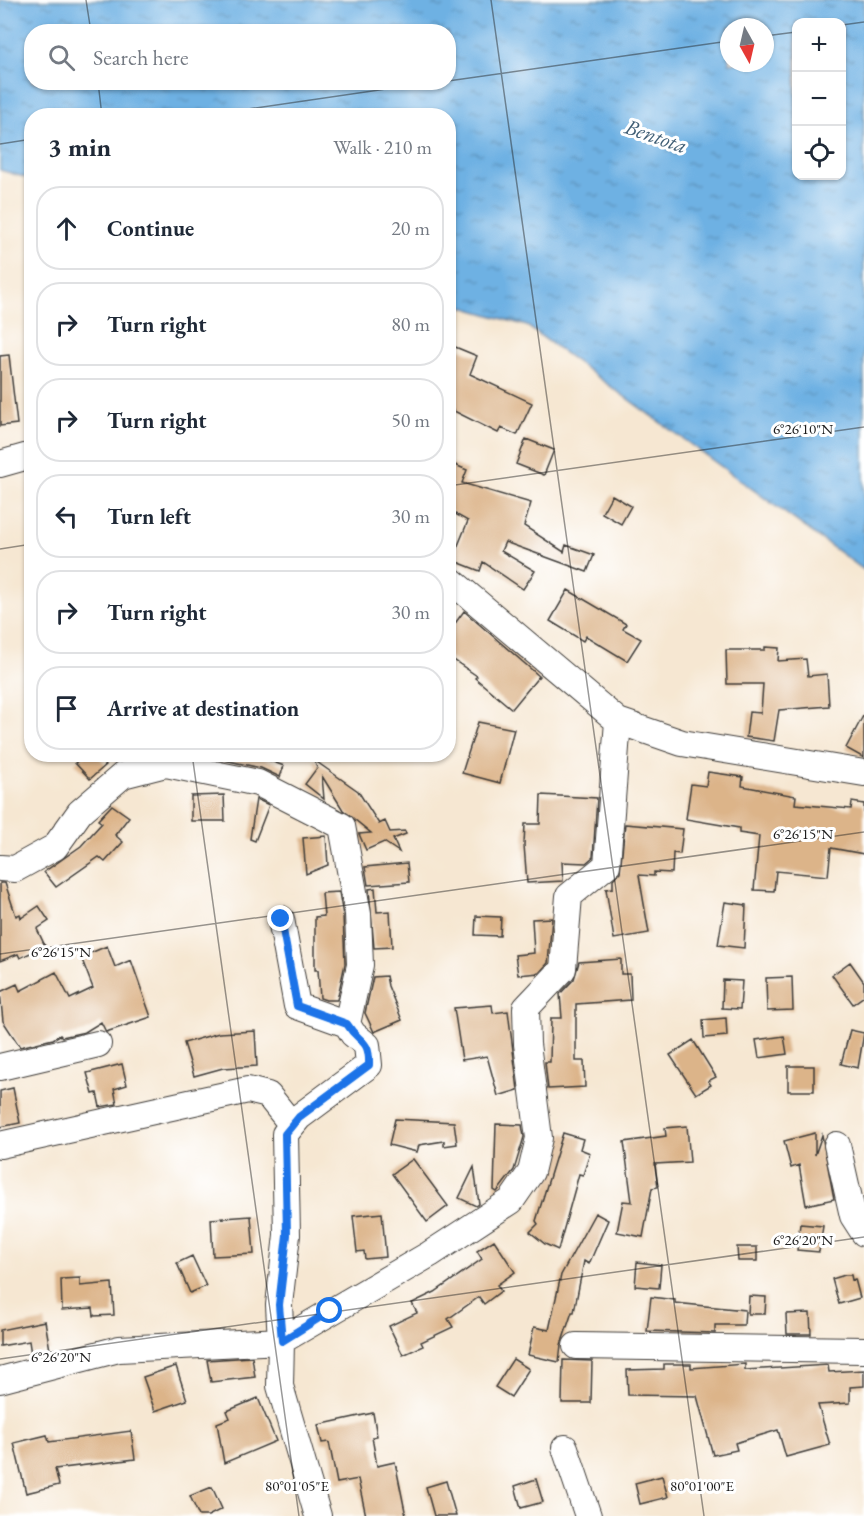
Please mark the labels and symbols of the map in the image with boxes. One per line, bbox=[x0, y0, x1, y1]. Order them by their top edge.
north arrow bbox=[720, 18, 774, 72]
water label: Bentota bbox=[620, 112, 691, 160]
text: 6°26'10"N bbox=[773, 419, 833, 438]
text: 6°26'15"N bbox=[773, 824, 833, 843]
route end bbox=[267, 905, 293, 931]
text: 6°26'15"N bbox=[31, 942, 91, 961]
text: 6°26'20"N bbox=[773, 1230, 833, 1249]
route start bbox=[316, 1297, 342, 1323]
text: 6°26'20"N bbox=[31, 1347, 91, 1366]
text: 80°01'05"E bbox=[265, 1476, 330, 1495]
text: 80°01'00"E bbox=[670, 1476, 735, 1495]

